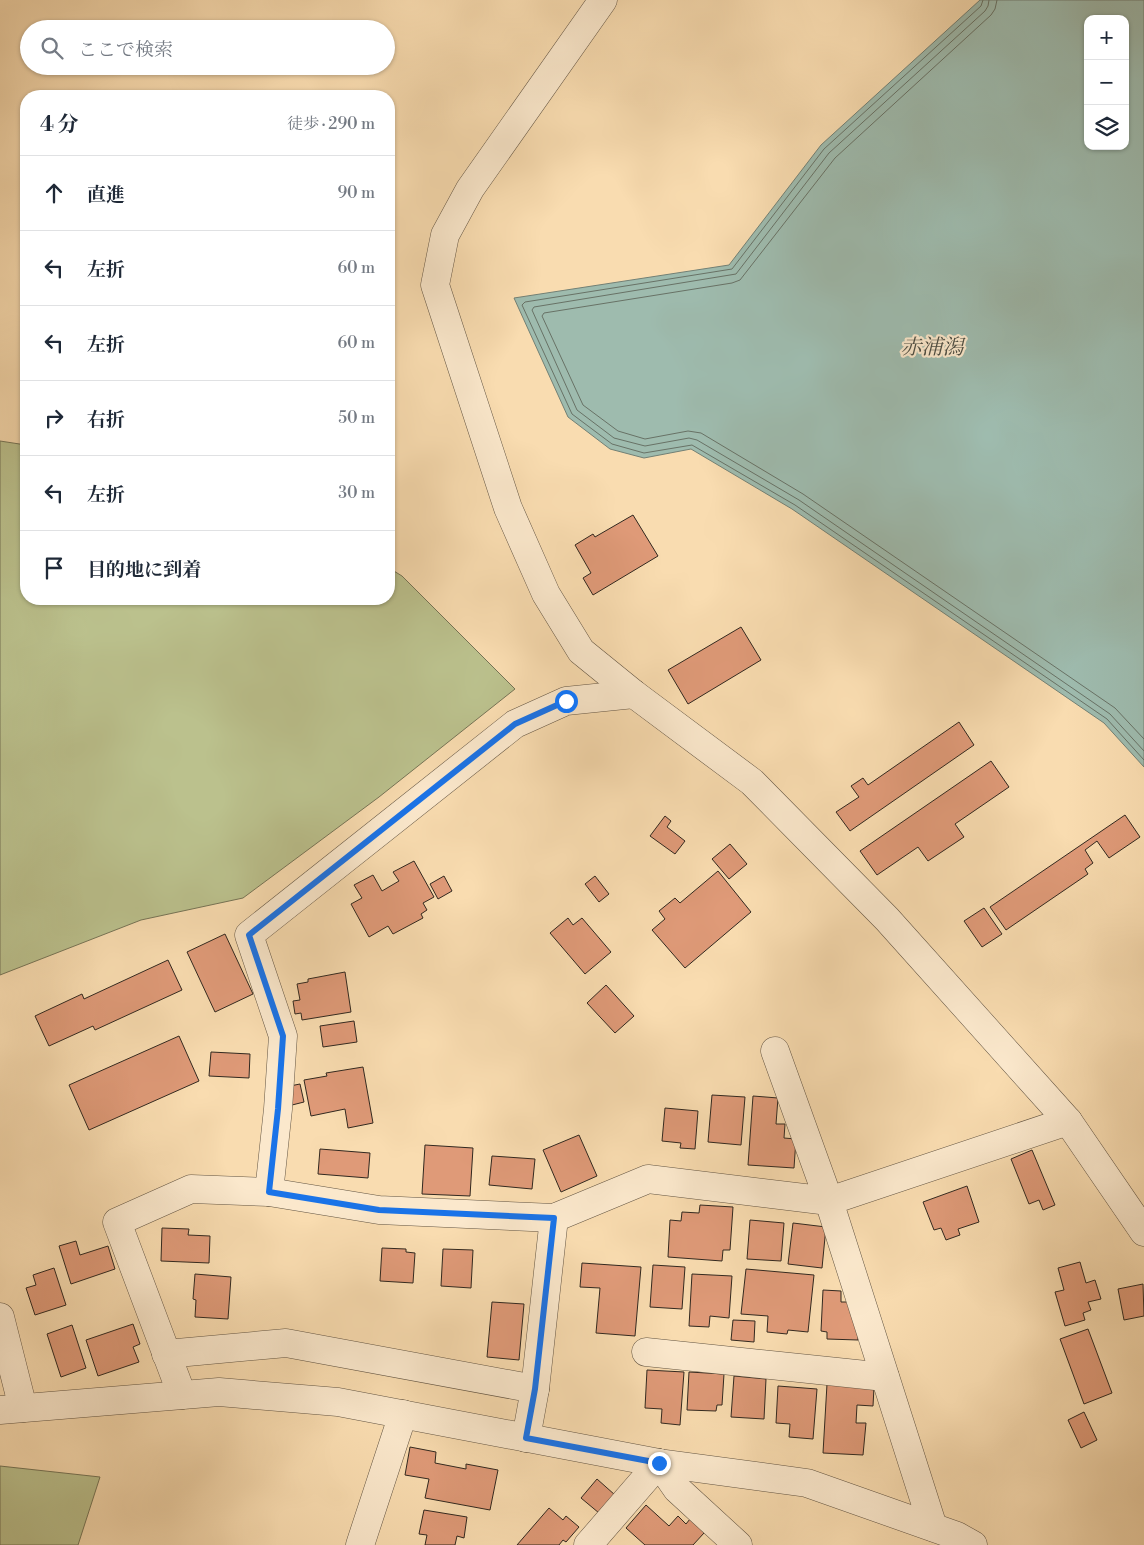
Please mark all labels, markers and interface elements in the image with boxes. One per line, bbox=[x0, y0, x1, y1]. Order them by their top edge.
map controls bbox=[1084, 15, 1129, 150]
button: + bbox=[1084, 15, 1129, 60]
search box bbox=[20, 20, 395, 75]
icon: search bbox=[38, 34, 66, 62]
text: ここで検索 bbox=[78, 38, 173, 62]
button: − bbox=[1084, 60, 1129, 105]
button: layers bbox=[1084, 105, 1129, 150]
text: 4 分 bbox=[40, 112, 78, 138]
text: 徒歩 · 290 m bbox=[287, 114, 375, 134]
icon: ahead bbox=[40, 179, 68, 207]
text: 直進 bbox=[87, 183, 125, 207]
text: 90 m bbox=[337, 183, 375, 203]
icon: left bbox=[40, 254, 68, 282]
text: 左折 bbox=[87, 258, 125, 282]
text: 60 m bbox=[337, 258, 375, 278]
icon: left bbox=[40, 329, 68, 357]
text: 左折 bbox=[87, 333, 125, 357]
text: 60 m bbox=[337, 333, 375, 353]
water label: 赤浦潟 bbox=[901, 335, 966, 361]
icon: right bbox=[40, 404, 68, 432]
text: 右折 bbox=[87, 408, 125, 432]
text: 50 m bbox=[338, 408, 375, 428]
icon: left bbox=[40, 479, 68, 507]
text: 左折 bbox=[87, 483, 125, 507]
text: 30 m bbox=[338, 483, 375, 503]
icon: arrive bbox=[40, 554, 68, 582]
text: 目的地に到着 bbox=[87, 558, 201, 582]
route start bbox=[555, 690, 578, 713]
route end bbox=[648, 1452, 671, 1475]

